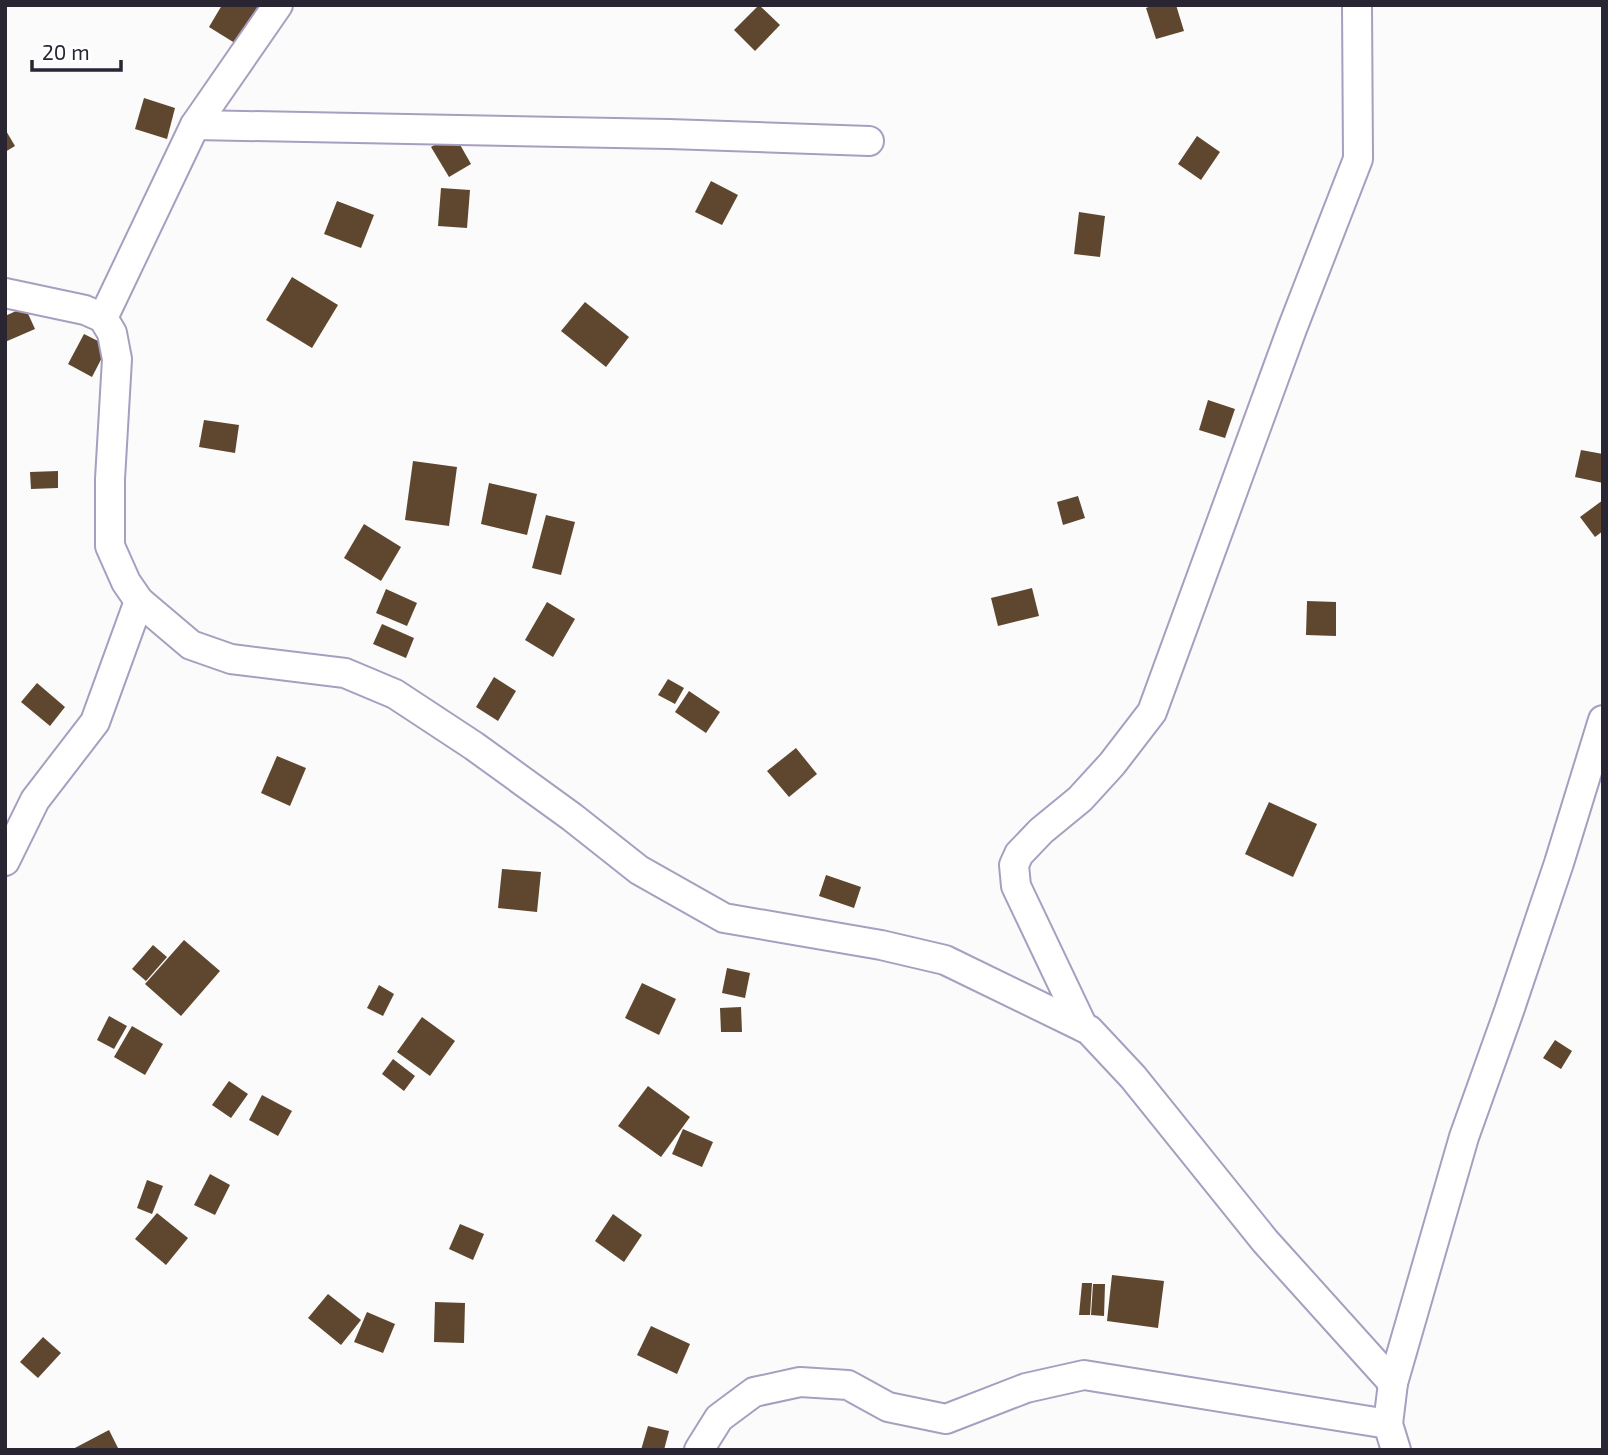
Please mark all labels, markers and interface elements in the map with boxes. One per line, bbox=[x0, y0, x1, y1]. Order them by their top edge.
scale bar bbox=[32, 28, 121, 72]
text: 20 m bbox=[42, 39, 90, 64]

